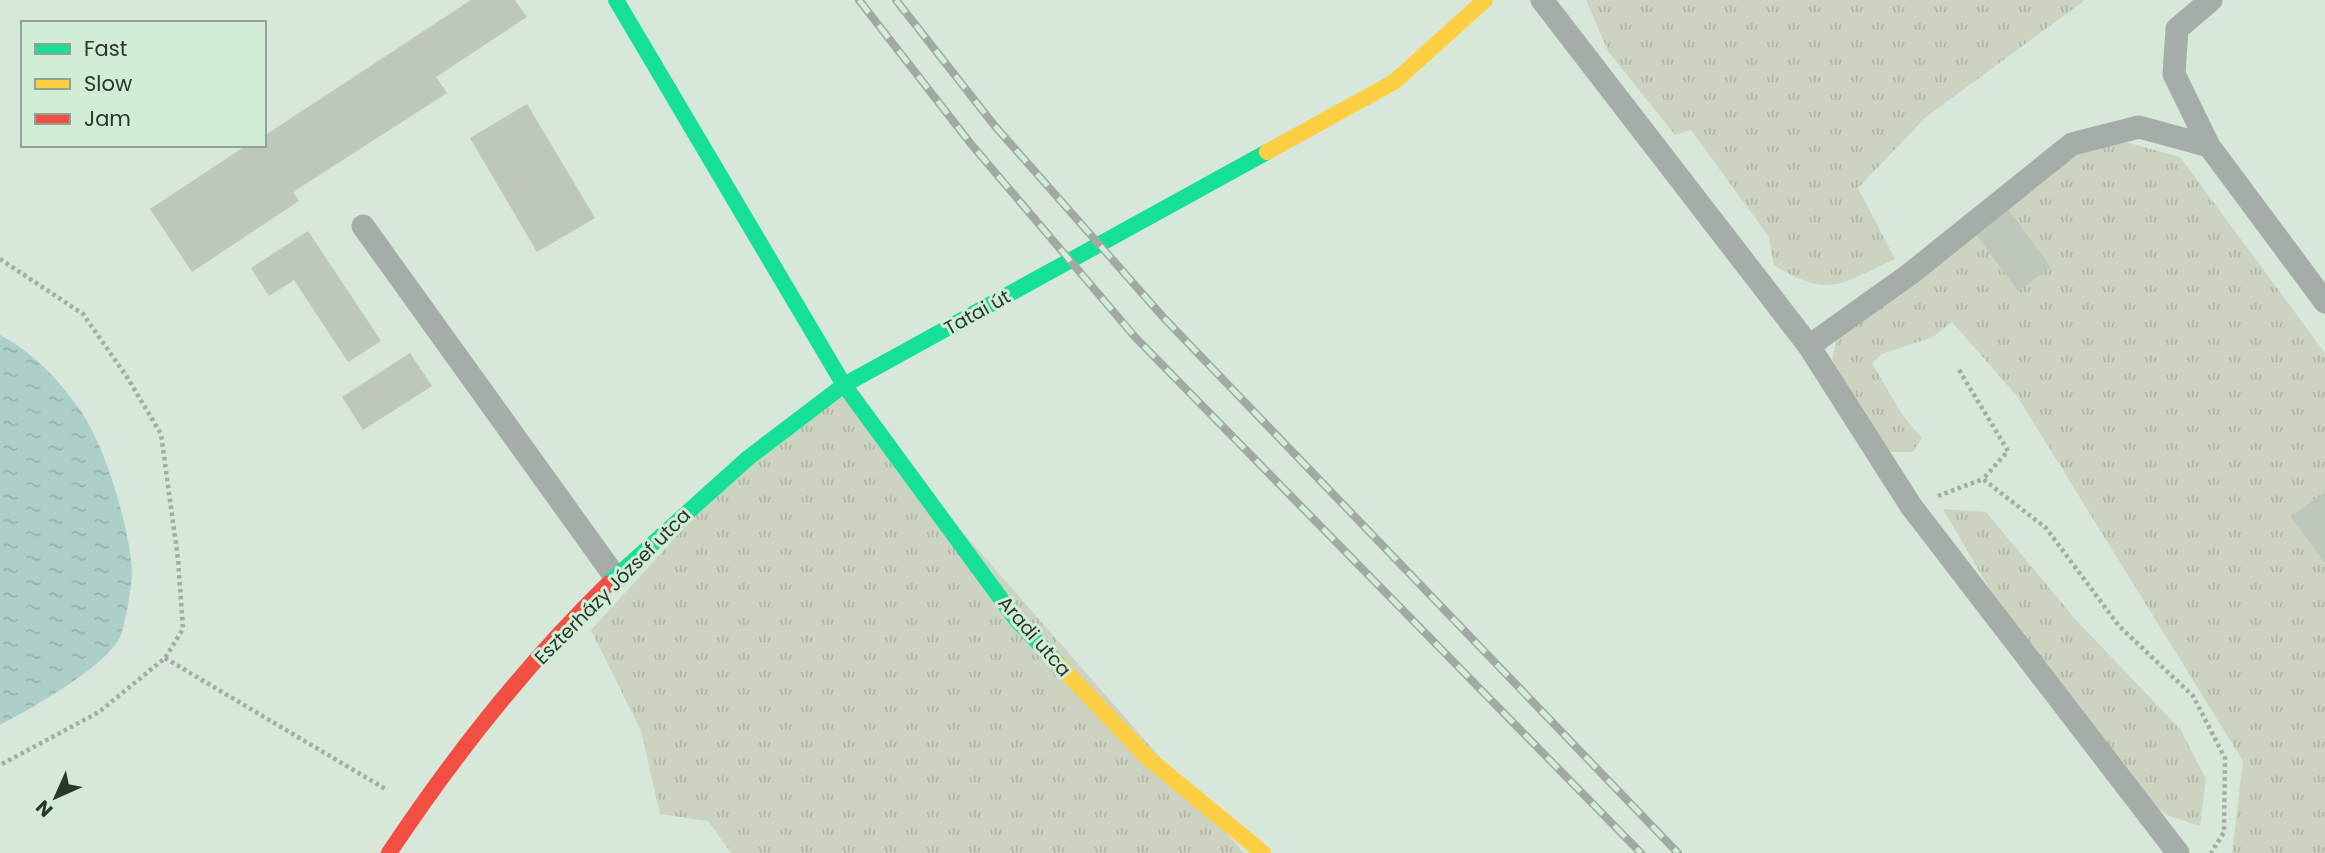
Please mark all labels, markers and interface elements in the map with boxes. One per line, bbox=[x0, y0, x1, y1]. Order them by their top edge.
legend bbox=[21, 21, 266, 147]
text: Fast bbox=[84, 34, 127, 63]
text: Slow bbox=[84, 69, 132, 98]
text: Jam bbox=[84, 104, 131, 133]
street label: Tatai út bbox=[939, 283, 1015, 342]
street label: Eszterházy József utca bbox=[528, 502, 696, 670]
street label: Aradi utca bbox=[992, 590, 1077, 682]
north arrow bbox=[21, 762, 91, 832]
text: N bbox=[30, 794, 59, 823]

